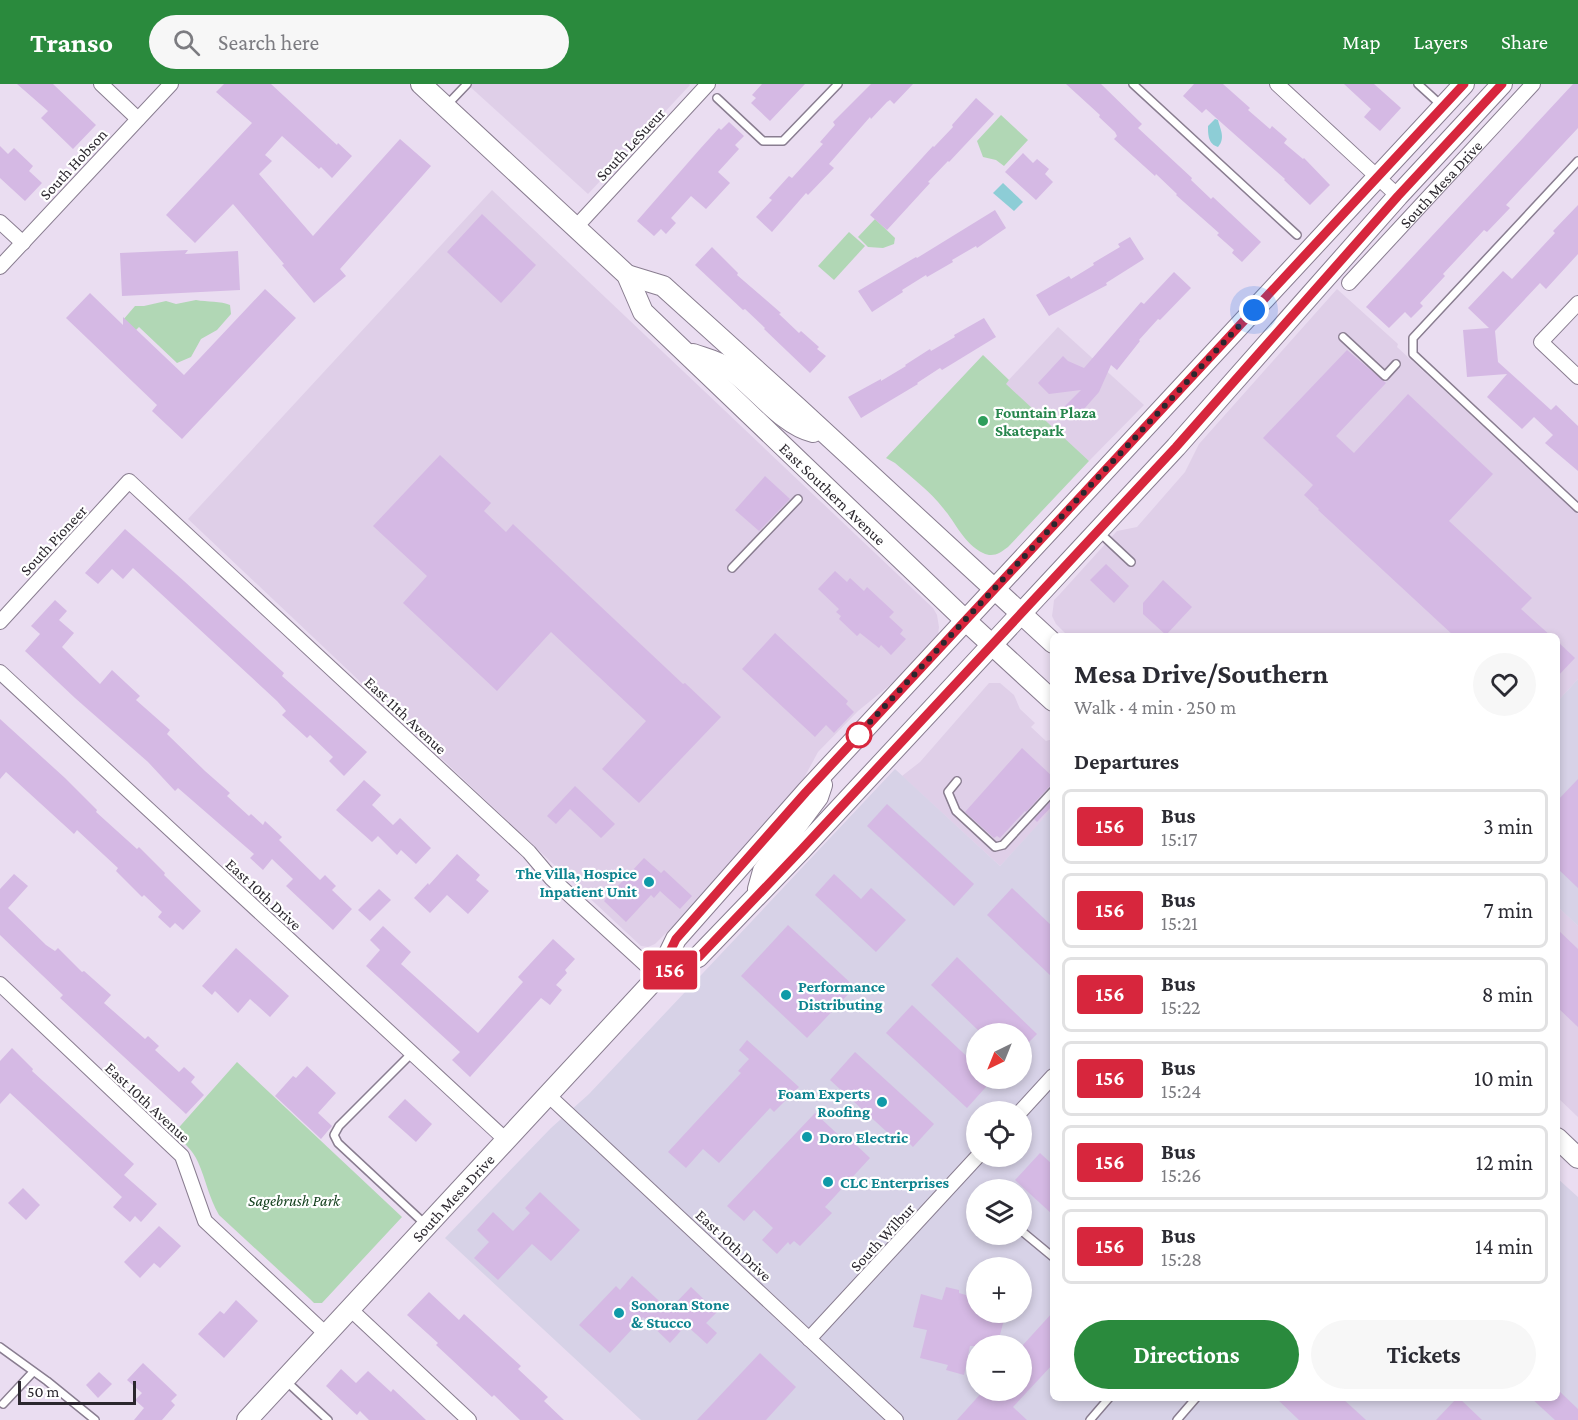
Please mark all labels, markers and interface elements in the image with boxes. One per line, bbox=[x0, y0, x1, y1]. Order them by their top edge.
search box bbox=[149, 15, 569, 69]
icon: search bbox=[170, 26, 203, 59]
text: Transo bbox=[30, 27, 113, 58]
text: Search here bbox=[218, 30, 319, 55]
text: Map bbox=[1342, 30, 1381, 54]
text: Layers bbox=[1414, 30, 1468, 54]
text: Share bbox=[1501, 30, 1548, 54]
street label: South LeSueur bbox=[592, 104, 669, 184]
street label: South Hobson bbox=[36, 125, 111, 203]
street label: South Mesa Drive bbox=[1397, 137, 1485, 231]
your location bbox=[1239, 295, 1269, 325]
place label: Fountain Plaza Skatepark bbox=[995, 404, 1097, 439]
marker: Fountain Plaza Skatepark bbox=[976, 414, 990, 428]
street label: East Southern Avenue bbox=[776, 439, 889, 548]
street label: South Pioneer bbox=[17, 502, 90, 579]
button: heart bbox=[1473, 653, 1536, 716]
text: Mesa Drive/Southern bbox=[1074, 658, 1328, 689]
street label: East 11th Avenue bbox=[361, 673, 450, 757]
text: Walk · 4 min · 250 m bbox=[1074, 696, 1236, 718]
unlabelled marker bbox=[846, 722, 872, 748]
text: Departures bbox=[1074, 749, 1179, 774]
text: Bus bbox=[1161, 803, 1195, 828]
text: 156 bbox=[1095, 814, 1125, 838]
text: 3 min bbox=[1483, 814, 1533, 839]
text: 15:17 bbox=[1161, 828, 1198, 850]
street label: East 10th Drive bbox=[222, 855, 305, 934]
place label: The Villa, Hospice Inpatient Unit bbox=[515, 865, 638, 900]
marker: The Villa, Hospice Inpatient Unit bbox=[642, 875, 656, 889]
text: Bus bbox=[1161, 887, 1195, 912]
text: 156 bbox=[1095, 898, 1125, 922]
text: 7 min bbox=[1483, 898, 1533, 923]
text: 15:21 bbox=[1161, 912, 1198, 934]
line badge: 156 bbox=[636, 950, 704, 990]
text: 156 bbox=[655, 958, 685, 982]
text: Bus bbox=[1161, 971, 1195, 996]
place label: Performance Distributing bbox=[798, 978, 886, 1013]
text: 156 bbox=[1095, 982, 1125, 1006]
text: 8 min bbox=[1482, 982, 1533, 1007]
marker: Performance Distributing bbox=[779, 988, 793, 1002]
text: 15:22 bbox=[1161, 996, 1201, 1018]
north arrow bbox=[966, 1023, 1032, 1089]
map controls bbox=[966, 1023, 1032, 1401]
text: Bus bbox=[1161, 1055, 1195, 1080]
street label: East 10th Avenue bbox=[102, 1059, 193, 1146]
text: 156 bbox=[1095, 1066, 1125, 1090]
text: 10 min bbox=[1474, 1066, 1533, 1091]
text: 15:24 bbox=[1161, 1080, 1201, 1102]
place label: Foam Experts Roofing bbox=[778, 1085, 870, 1120]
marker: Foam Experts Roofing bbox=[875, 1095, 889, 1109]
button: locate bbox=[966, 1101, 1032, 1167]
place label: Doro Electric bbox=[819, 1129, 908, 1146]
marker: Doro Electric bbox=[800, 1130, 814, 1144]
text: Bus bbox=[1161, 1139, 1195, 1164]
text: 156 bbox=[1095, 1150, 1125, 1174]
text: 12 min bbox=[1476, 1150, 1533, 1175]
street label: South Mesa Drive bbox=[409, 1151, 498, 1245]
text: 15:26 bbox=[1161, 1164, 1201, 1186]
place label: CLC Enterprises bbox=[840, 1174, 950, 1191]
marker: CLC Enterprises bbox=[821, 1175, 835, 1189]
button: layers bbox=[966, 1179, 1032, 1245]
park label: Sagebrush Park bbox=[248, 1192, 341, 1210]
street label: South Wilbur bbox=[847, 1200, 918, 1275]
street label: East 10th Drive bbox=[692, 1206, 775, 1285]
text: Bus bbox=[1161, 1223, 1195, 1248]
text: 156 bbox=[1095, 1234, 1125, 1258]
text: 14 min bbox=[1475, 1234, 1533, 1259]
text: 15:28 bbox=[1161, 1248, 1202, 1270]
button: + bbox=[966, 1257, 1032, 1323]
place label: Sonoran Stone & Stucco bbox=[631, 1296, 730, 1331]
marker: Sonoran Stone & Stucco bbox=[612, 1306, 626, 1320]
button: Directions bbox=[1074, 1320, 1299, 1389]
button: Tickets bbox=[1311, 1320, 1536, 1389]
button: − bbox=[966, 1335, 1032, 1401]
scale bar bbox=[18, 1378, 136, 1406]
text: 50 m bbox=[27, 1383, 59, 1400]

